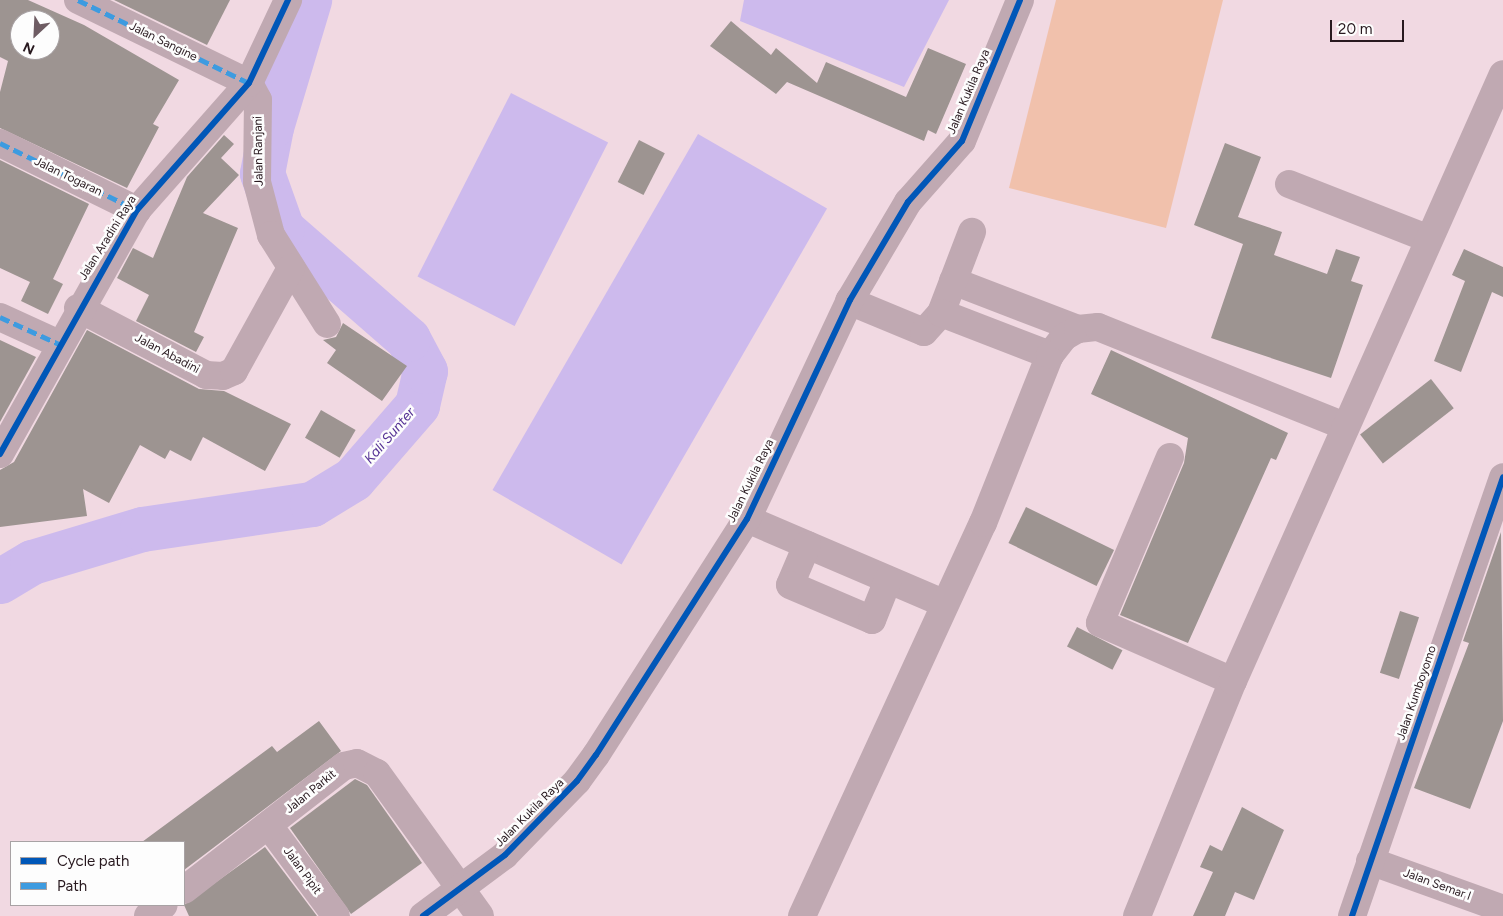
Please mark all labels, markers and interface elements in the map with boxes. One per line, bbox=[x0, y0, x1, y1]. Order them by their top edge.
north arrow bbox=[10, 10, 60, 60]
scale bar bbox=[1333, 10, 1407, 42]
street label: Jalan Sangine bbox=[127, 19, 199, 65]
text: 20 m bbox=[1338, 20, 1372, 38]
text: N bbox=[20, 38, 37, 58]
street label: Jalan Kukila Raya bbox=[945, 47, 993, 137]
street label: Jalan Ranjani bbox=[251, 116, 267, 186]
street label: Jalan Togaran bbox=[32, 154, 104, 200]
street label: Jalan Aradini Raya bbox=[76, 193, 140, 283]
street label: Jalan Abadini bbox=[132, 331, 202, 377]
water label: Kali Sunter bbox=[361, 405, 419, 467]
street label: Jalan Kukila Raya bbox=[725, 437, 777, 525]
street label: Jalan Kumboyomo bbox=[1394, 644, 1440, 742]
street label: Jalan Parkit bbox=[283, 767, 339, 817]
street label: Jalan Kukila Raya bbox=[493, 776, 567, 850]
legend bbox=[10, 841, 185, 906]
street label: Jalan Pipit bbox=[280, 845, 324, 897]
text: Cycle path bbox=[57, 852, 129, 870]
street label: Jalan Semar I bbox=[1401, 866, 1473, 904]
text: Path bbox=[57, 877, 87, 895]

